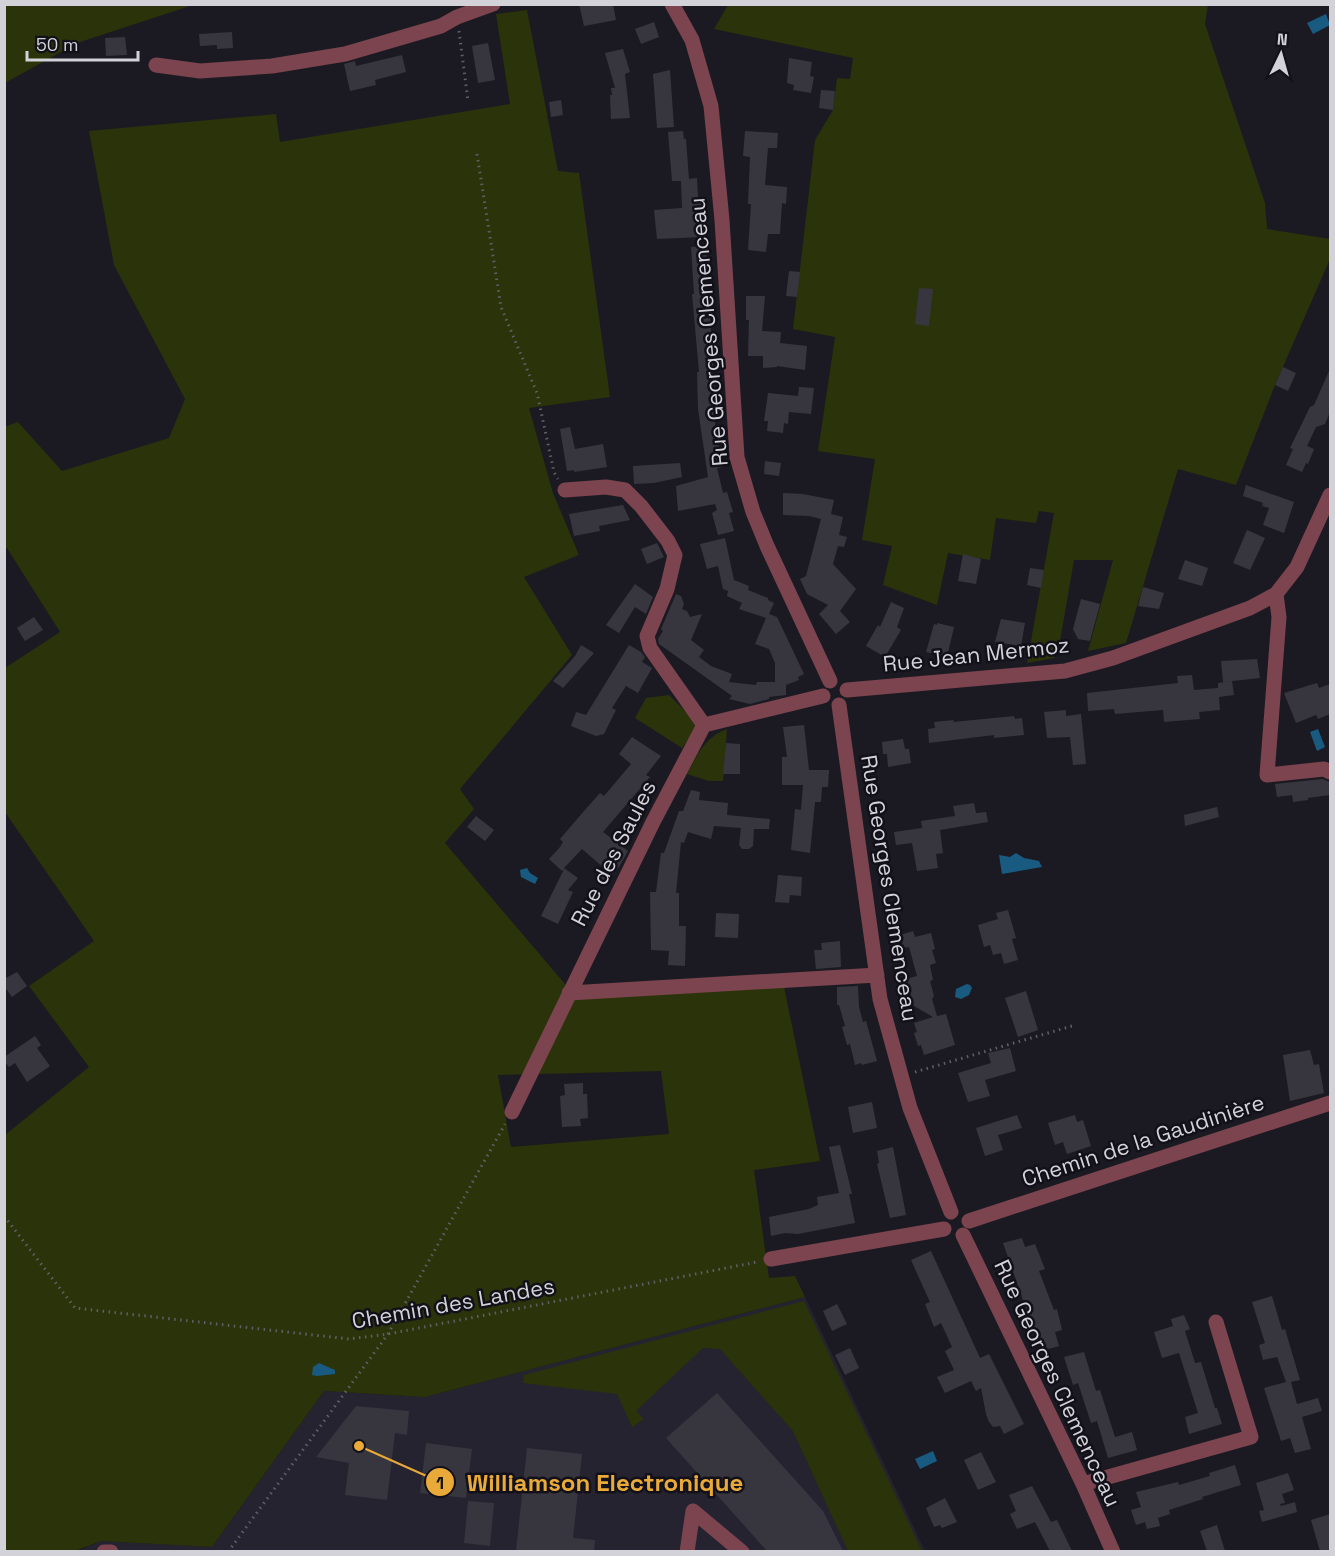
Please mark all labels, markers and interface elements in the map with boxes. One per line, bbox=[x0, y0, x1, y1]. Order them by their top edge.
scale bar bbox=[27, 24, 138, 62]
north arrow bbox=[1251, 24, 1311, 84]
text: N bbox=[1276, 29, 1289, 50]
text: 50 m bbox=[36, 33, 78, 56]
street label: Rue Georges Clemenceau bbox=[682, 197, 734, 467]
street label: Rue Jean Mermoz bbox=[881, 630, 1071, 678]
street label: Rue Georges Clemenceau bbox=[855, 753, 925, 1023]
street label: Rue des Saules bbox=[564, 775, 662, 931]
street label: Chemin de la Gaudinière bbox=[1018, 1088, 1268, 1192]
street label: Rue Georges Clemenceau bbox=[988, 1255, 1128, 1511]
street label: Chemin des Landes bbox=[349, 1271, 557, 1335]
callout: Williamson Electronique bbox=[425, 1461, 755, 1503]
text: Williamson Electronique bbox=[467, 1467, 743, 1498]
text: 1 bbox=[436, 1471, 444, 1494]

